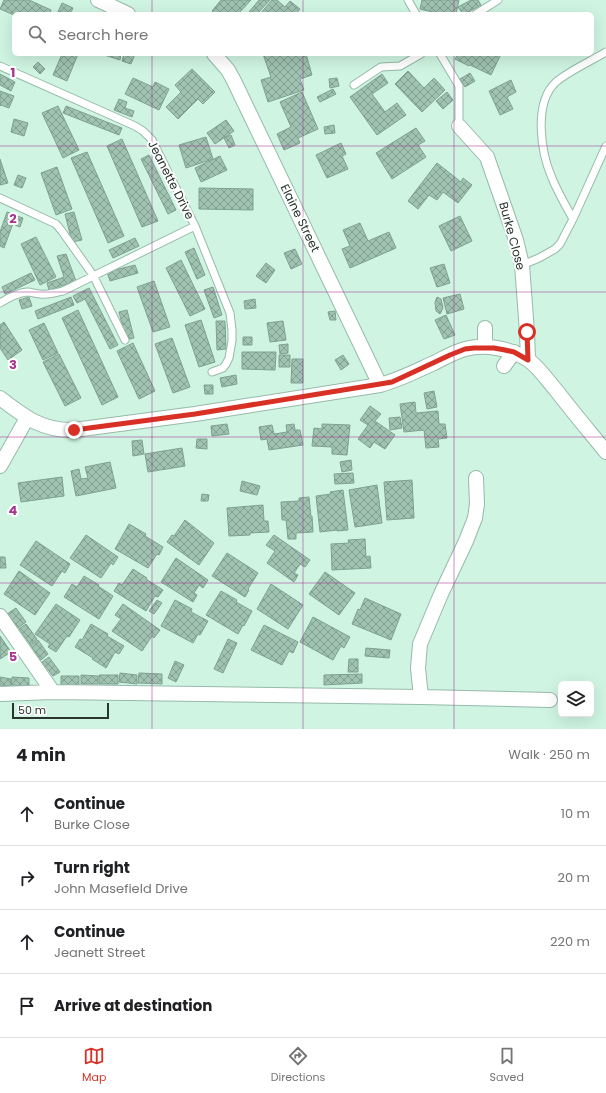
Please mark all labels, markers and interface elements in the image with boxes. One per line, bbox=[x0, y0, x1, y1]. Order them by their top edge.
search box bbox=[12, 12, 594, 56]
icon: search bbox=[26, 23, 48, 45]
text: Search here bbox=[58, 24, 148, 45]
text: 1 bbox=[11, 63, 15, 82]
street label: Jeanette Drive bbox=[144, 137, 199, 222]
street label: Elaine Street bbox=[277, 181, 324, 255]
street label: Burke Close bbox=[495, 200, 530, 272]
text: 2 bbox=[9, 209, 17, 228]
route start bbox=[518, 323, 536, 341]
text: 3 bbox=[9, 355, 17, 374]
route end bbox=[65, 421, 83, 439]
text: 4 bbox=[9, 501, 18, 520]
text: 5 bbox=[9, 647, 17, 666]
map controls bbox=[558, 681, 594, 717]
button: layers bbox=[558, 681, 594, 717]
scale bar bbox=[12, 701, 109, 720]
text: 50 m bbox=[18, 702, 46, 718]
text: 4 min bbox=[16, 743, 66, 767]
text: Walk · 250 m bbox=[508, 745, 590, 764]
text: Continue bbox=[54, 793, 125, 814]
icon: ahead bbox=[16, 803, 38, 825]
text: 10 m bbox=[561, 804, 590, 823]
text: Burke Close bbox=[54, 815, 130, 834]
text: Turn right bbox=[54, 857, 130, 878]
icon: right bbox=[16, 867, 38, 889]
text: 20 m bbox=[557, 868, 590, 887]
text: John Masefield Drive bbox=[54, 879, 188, 898]
text: Continue bbox=[54, 921, 125, 942]
icon: ahead bbox=[16, 931, 38, 953]
text: 220 m bbox=[550, 932, 590, 951]
text: Jeanett Street bbox=[54, 943, 145, 962]
icon: arrive bbox=[16, 995, 38, 1017]
text: Arrive at destination bbox=[54, 995, 212, 1016]
tab: Map bbox=[82, 1045, 106, 1086]
tab: Directions bbox=[271, 1045, 325, 1086]
tab: Saved bbox=[490, 1045, 524, 1086]

